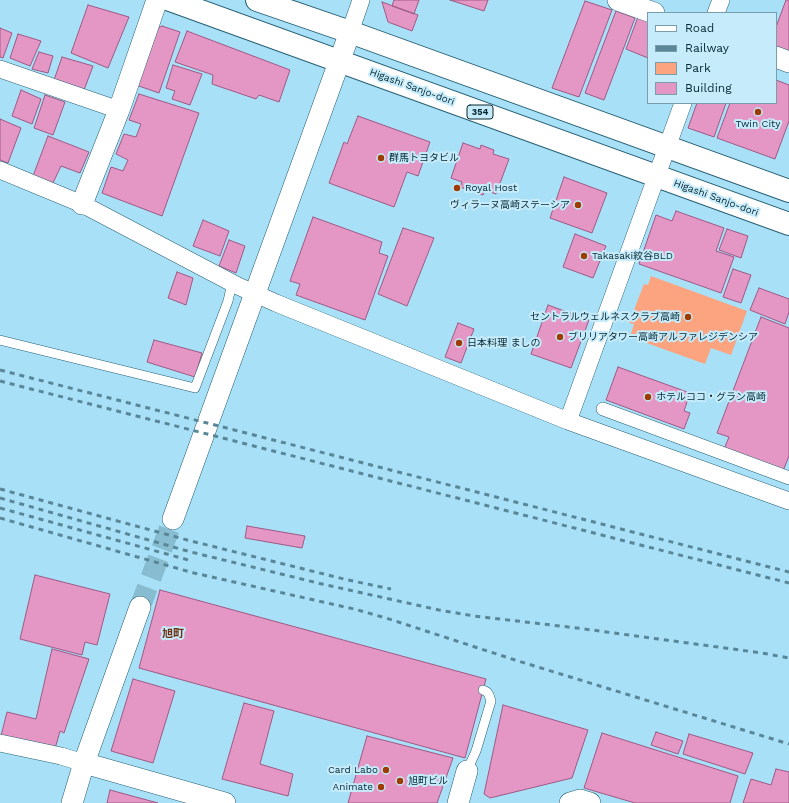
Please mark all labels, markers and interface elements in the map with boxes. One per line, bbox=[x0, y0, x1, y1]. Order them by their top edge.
legend bbox=[647, 12, 777, 104]
text: Road bbox=[685, 21, 714, 35]
text: Railway bbox=[685, 41, 729, 55]
text: Park bbox=[685, 61, 711, 75]
street label: Higashi Sanjo-dori bbox=[368, 66, 456, 108]
text: Building bbox=[685, 81, 732, 95]
road number: 354 bbox=[467, 105, 493, 119]
marker: Twin City bbox=[753, 107, 763, 117]
place label: Twin City bbox=[736, 118, 780, 130]
place label: 群馬トヨタビル bbox=[389, 152, 459, 164]
marker: 群馬トヨタビル bbox=[376, 153, 386, 163]
street label: Higashi Sanjo-dori bbox=[672, 177, 760, 219]
place label: Royal Host bbox=[465, 182, 517, 194]
marker: Royal Host bbox=[452, 183, 462, 193]
place label: ヴィラーヌ高崎ステーシア bbox=[450, 199, 570, 211]
marker: ヴィラーヌ高崎ステーシア bbox=[573, 200, 583, 210]
place label: Takasaki紋谷BLD bbox=[592, 250, 673, 262]
marker: Takasaki紋谷BLD bbox=[579, 251, 589, 261]
place label: セントラルウェルネスクラブ高崎 bbox=[530, 311, 680, 323]
marker: セントラルウェルネスクラブ高崎 bbox=[683, 312, 693, 322]
place label: ブリリアタワー高崎アルファレジデンシア bbox=[568, 331, 758, 343]
marker: ブリリアタワー高崎アルファレジデンシア bbox=[555, 332, 565, 342]
place label: 日本料理 ましの bbox=[467, 337, 540, 349]
marker: 日本料理 ましの bbox=[454, 338, 464, 348]
place label: ホテルココ・グラン高崎 bbox=[656, 391, 766, 403]
marker: ホテルココ・グラン高崎 bbox=[643, 392, 653, 402]
district label: 旭町 bbox=[162, 627, 184, 641]
place label: Card Labo bbox=[328, 764, 378, 776]
marker: Card Labo bbox=[381, 765, 391, 775]
place label: 旭町ビル bbox=[408, 775, 448, 787]
marker: 旭町ビル bbox=[395, 776, 405, 786]
place label: Animate bbox=[333, 781, 373, 793]
marker: Animate bbox=[376, 782, 386, 792]

